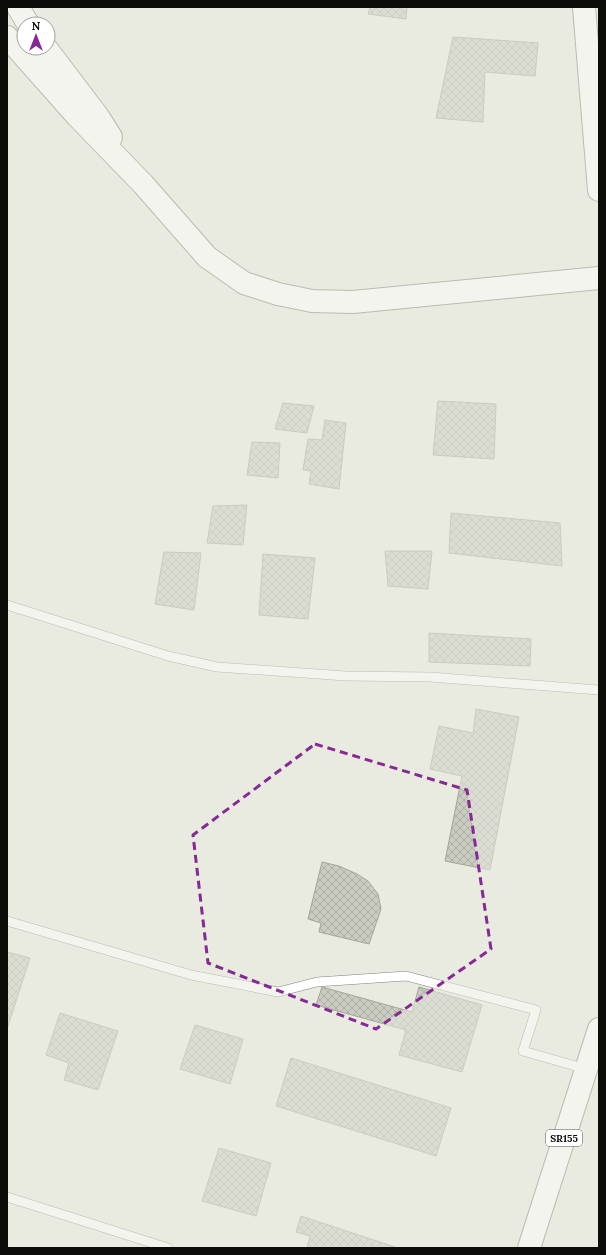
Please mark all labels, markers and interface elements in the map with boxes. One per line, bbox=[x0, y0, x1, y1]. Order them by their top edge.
north arrow bbox=[16, 16, 56, 56]
text: N bbox=[32, 19, 41, 33]
road number: SR155 bbox=[546, 1130, 582, 1146]

